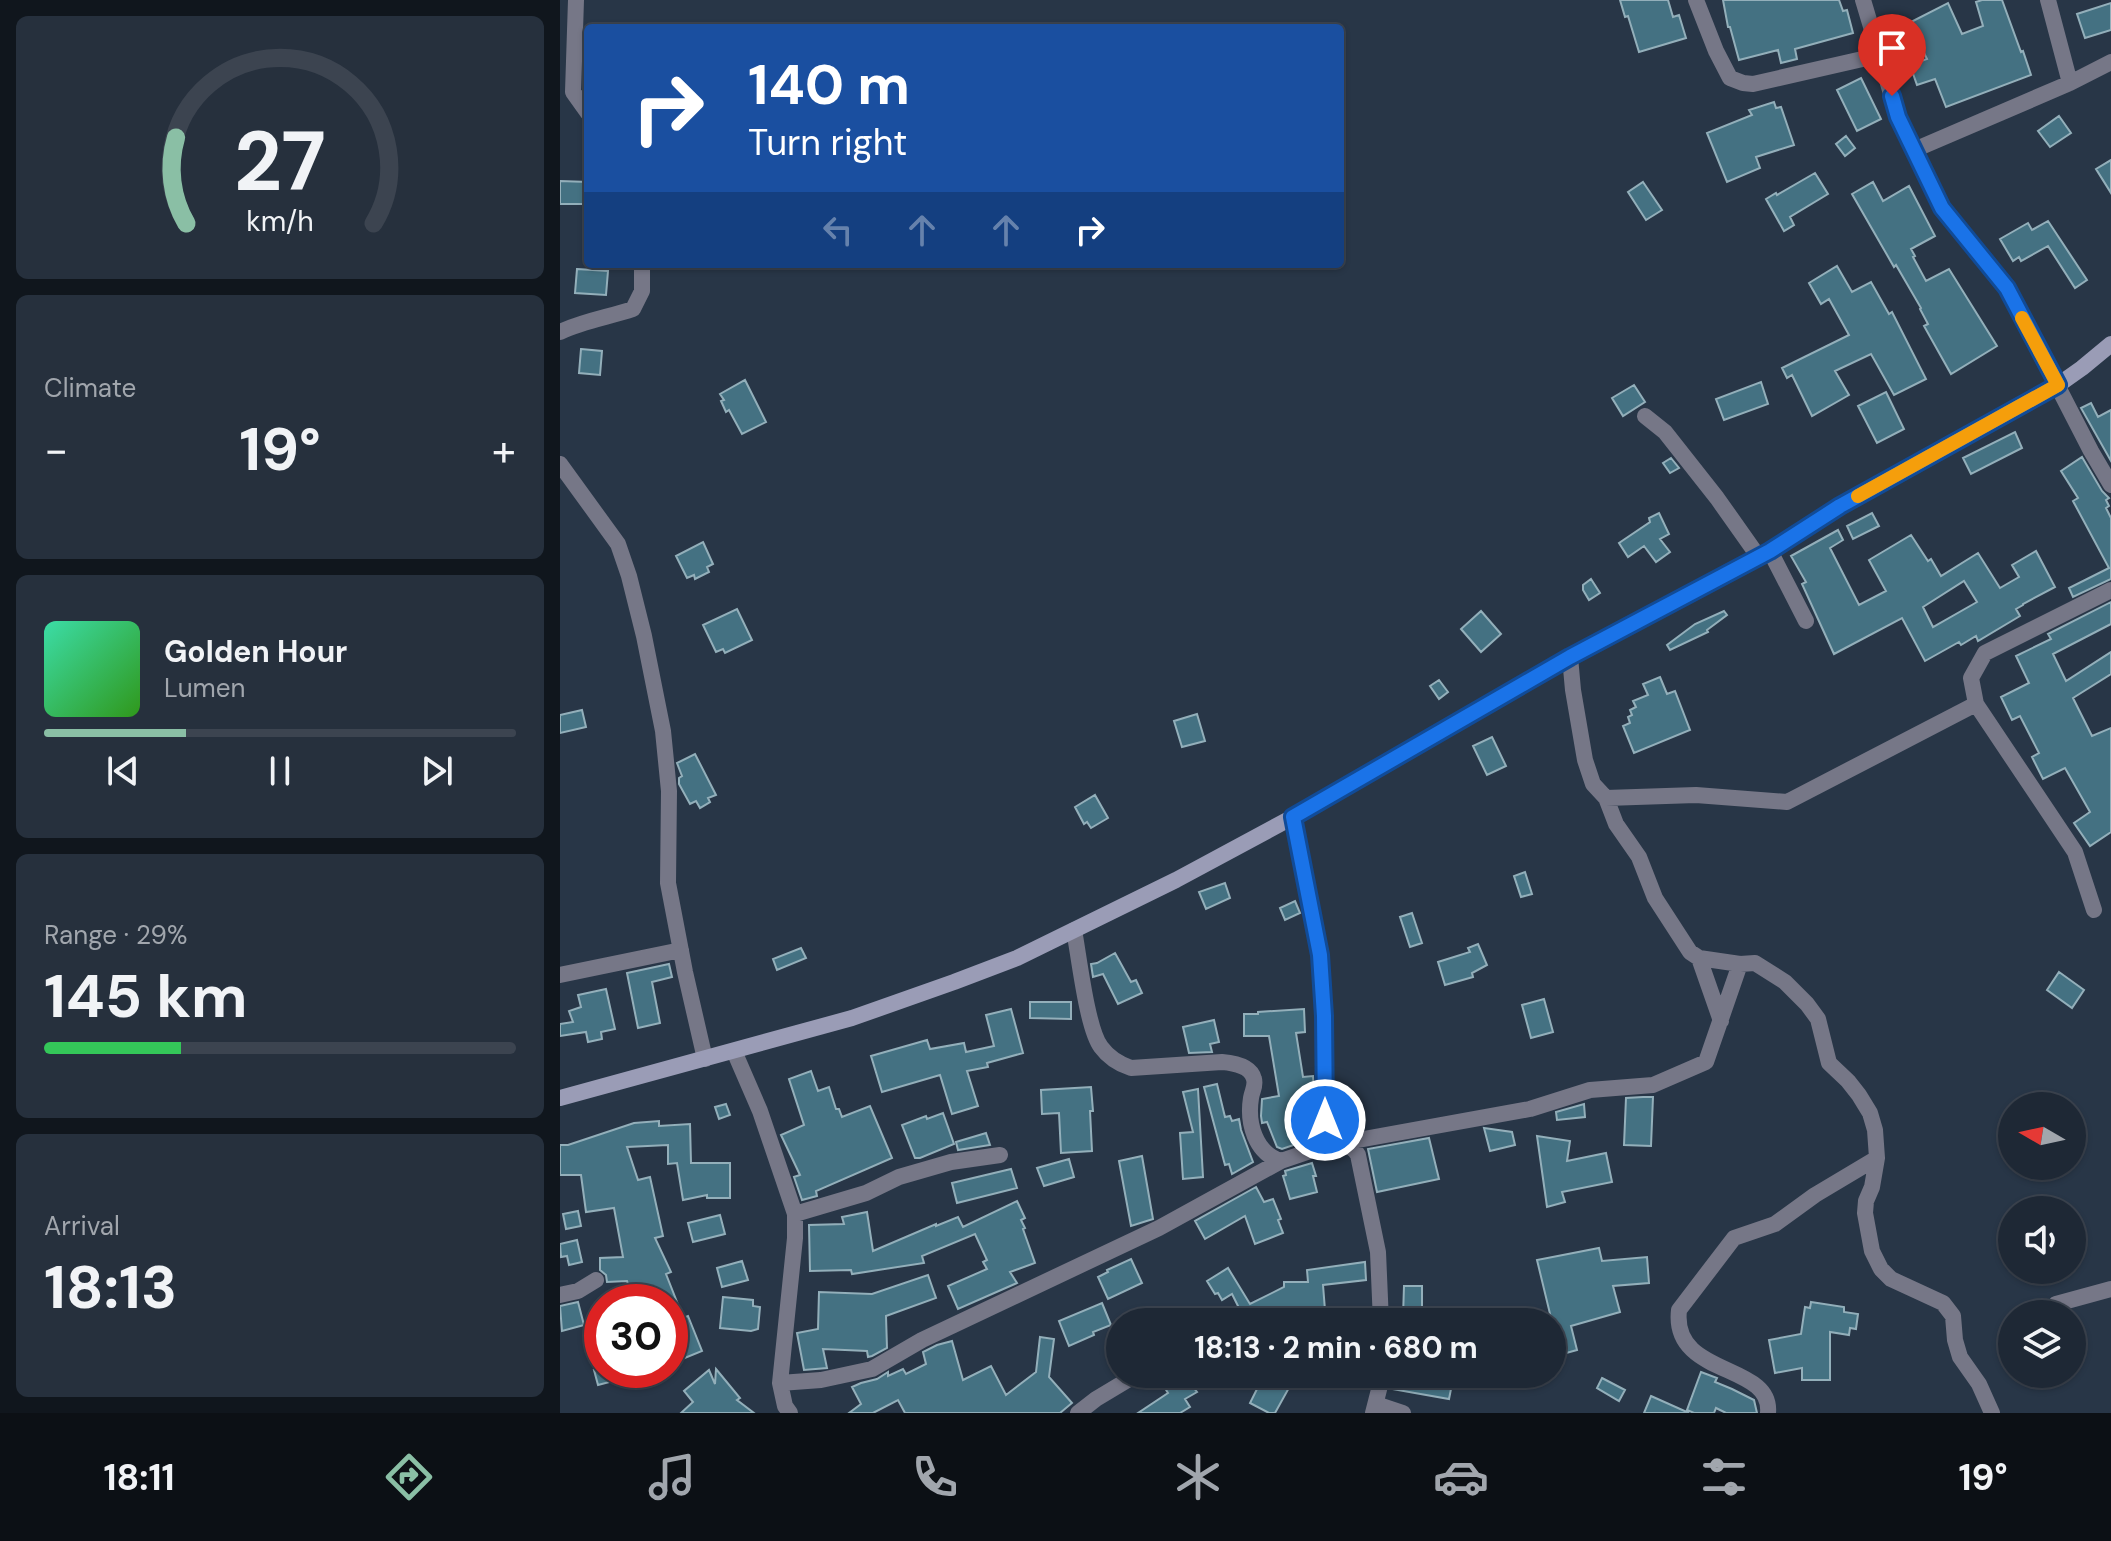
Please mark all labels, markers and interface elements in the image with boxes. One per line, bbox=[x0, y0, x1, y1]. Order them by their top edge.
pin bbox=[1858, 14.0, 1926, 96]
icon: arrive bbox=[1870, 26, 1914, 70]
text: 140 m bbox=[748, 48, 910, 121]
icon: right bbox=[616, 56, 720, 160]
text: 27 bbox=[234, 106, 326, 215]
text: Turn right bbox=[748, 119, 907, 166]
text: km/h bbox=[246, 203, 314, 240]
icon: left bbox=[816, 208, 860, 252]
icon: ahead bbox=[900, 208, 944, 252]
icon: ahead bbox=[984, 208, 1028, 252]
icon: right bbox=[1068, 208, 1112, 252]
text: Climate bbox=[44, 371, 136, 405]
text: 19° bbox=[239, 410, 321, 489]
text: − bbox=[44, 421, 68, 479]
text: + bbox=[492, 421, 516, 479]
text: Golden Hour bbox=[164, 632, 347, 671]
text: Lumen bbox=[164, 671, 245, 705]
icon: previous bbox=[101, 749, 145, 793]
icon: pause bbox=[258, 749, 302, 793]
icon: next bbox=[415, 749, 459, 793]
text: Range · 29% bbox=[44, 918, 187, 952]
text: 145 km bbox=[44, 957, 247, 1036]
position arrow bbox=[1283, 1078, 1367, 1162]
north arrow bbox=[1998, 1092, 2086, 1180]
map controls bbox=[1998, 1092, 2086, 1388]
button: sound bbox=[1998, 1196, 2086, 1284]
text: Arrival bbox=[44, 1209, 120, 1243]
text: 18:13 bbox=[44, 1248, 177, 1327]
speed limit sign: 30 bbox=[584, 1284, 688, 1388]
button: layers bbox=[1998, 1300, 2086, 1388]
text: 18:13 · 2 min · 680 m bbox=[1194, 1328, 1478, 1367]
icon: directions bbox=[381, 1449, 437, 1505]
icon: music bbox=[644, 1449, 700, 1505]
icon: phone bbox=[907, 1449, 963, 1505]
icon: climate bbox=[1170, 1449, 1226, 1505]
icon: car bbox=[1433, 1449, 1489, 1505]
icon: filters bbox=[1696, 1449, 1752, 1505]
text: 18:11 bbox=[103, 1454, 175, 1501]
text: 19° bbox=[1958, 1454, 2008, 1501]

